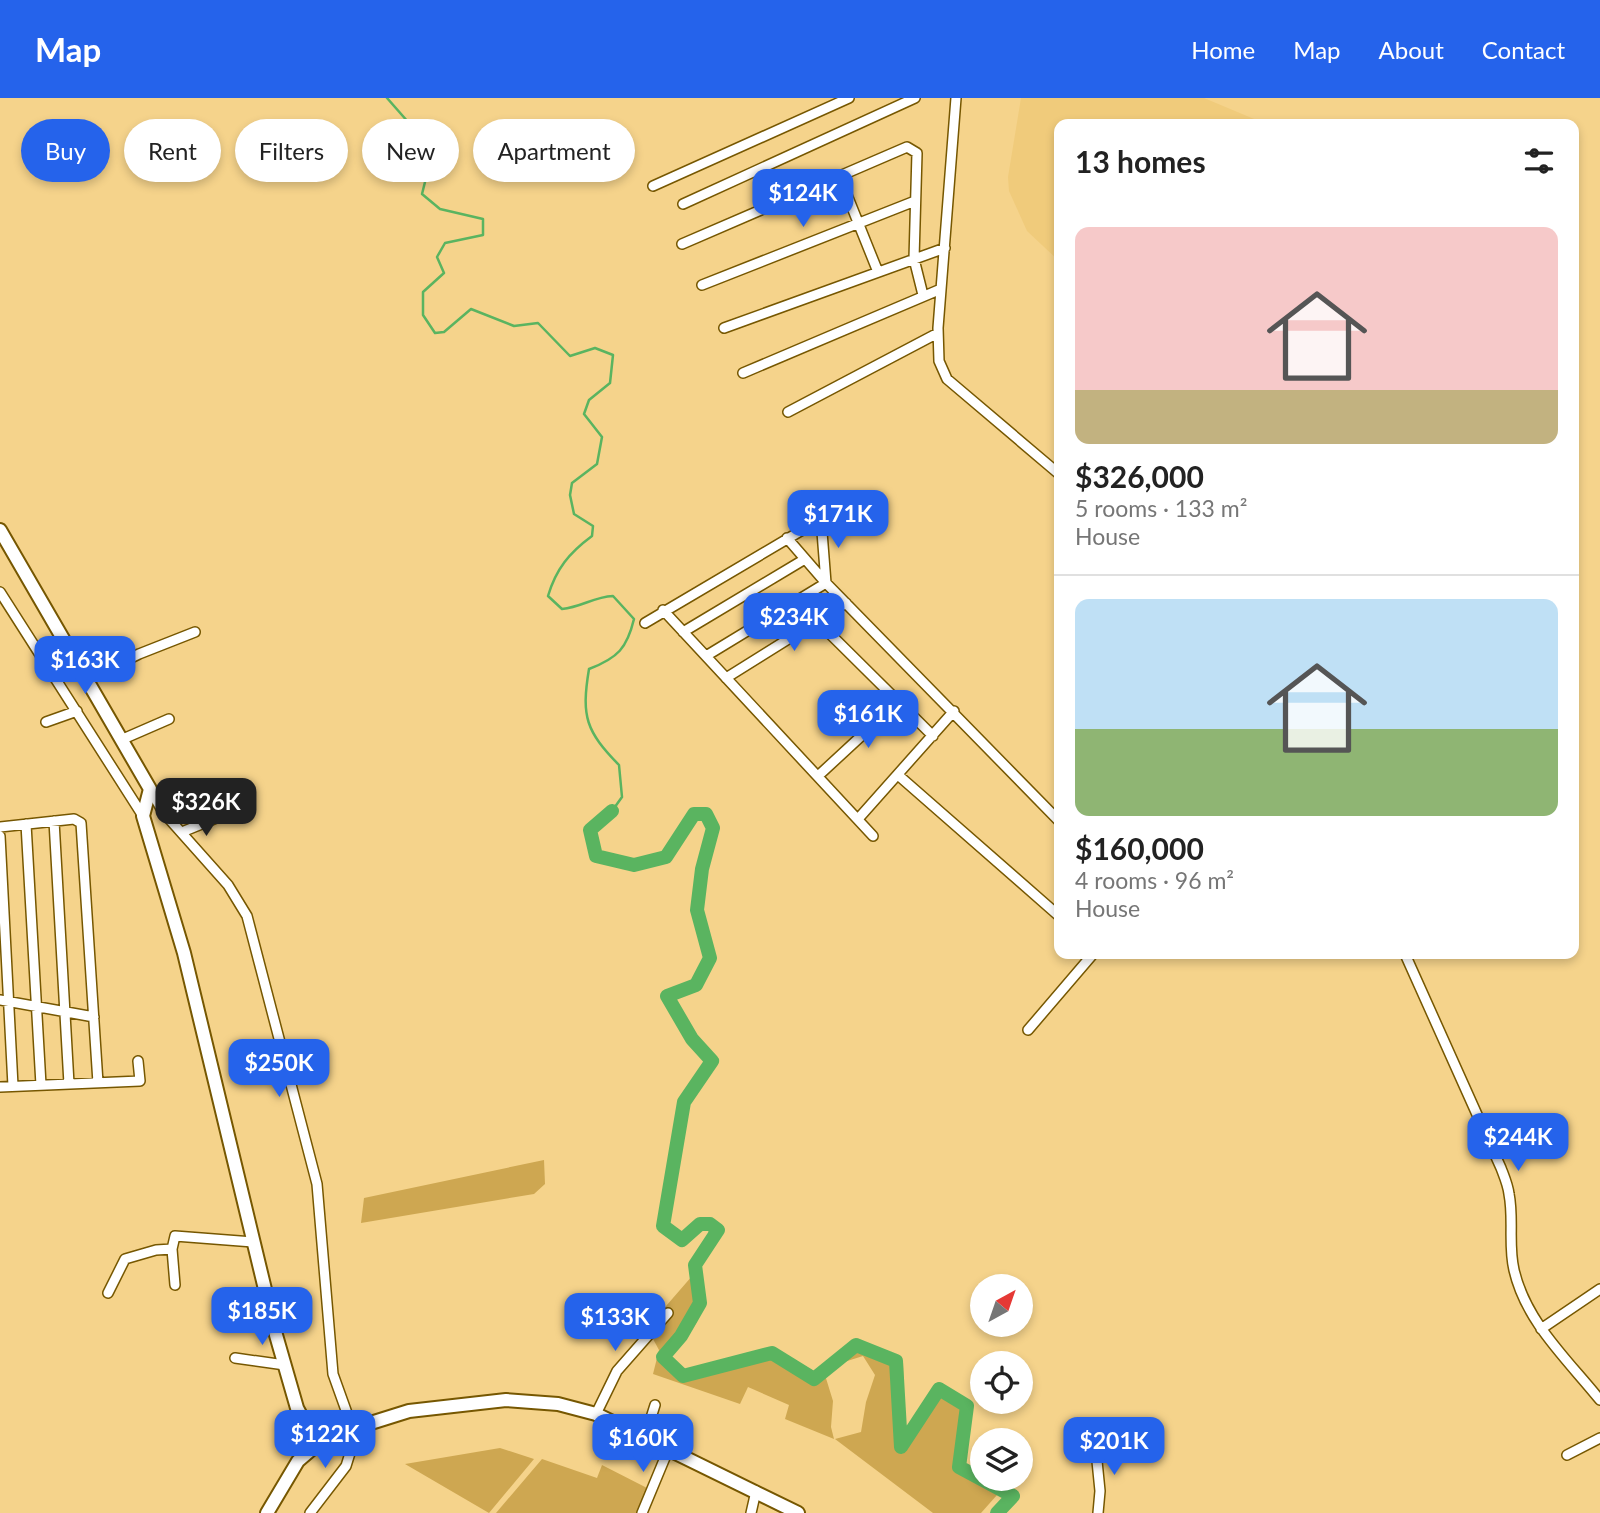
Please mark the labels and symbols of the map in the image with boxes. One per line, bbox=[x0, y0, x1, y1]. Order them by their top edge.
pin: $124K bbox=[754, 170, 852, 229]
pin: $171K bbox=[789, 490, 887, 550]
pin: $234K bbox=[745, 594, 843, 653]
pin: $163K bbox=[36, 636, 134, 696]
pin: $161K bbox=[819, 690, 917, 750]
pin: $326K bbox=[157, 778, 255, 838]
pin: $250K bbox=[230, 1040, 328, 1099]
pin: $244K bbox=[1469, 1114, 1567, 1173]
north arrow bbox=[970, 1274, 1032, 1337]
pin: $185K bbox=[213, 1288, 311, 1347]
pin: $133K bbox=[566, 1294, 664, 1353]
pin: $122K bbox=[276, 1410, 374, 1470]
pin: $160K bbox=[594, 1414, 692, 1474]
pin: $201K bbox=[1065, 1418, 1163, 1477]

